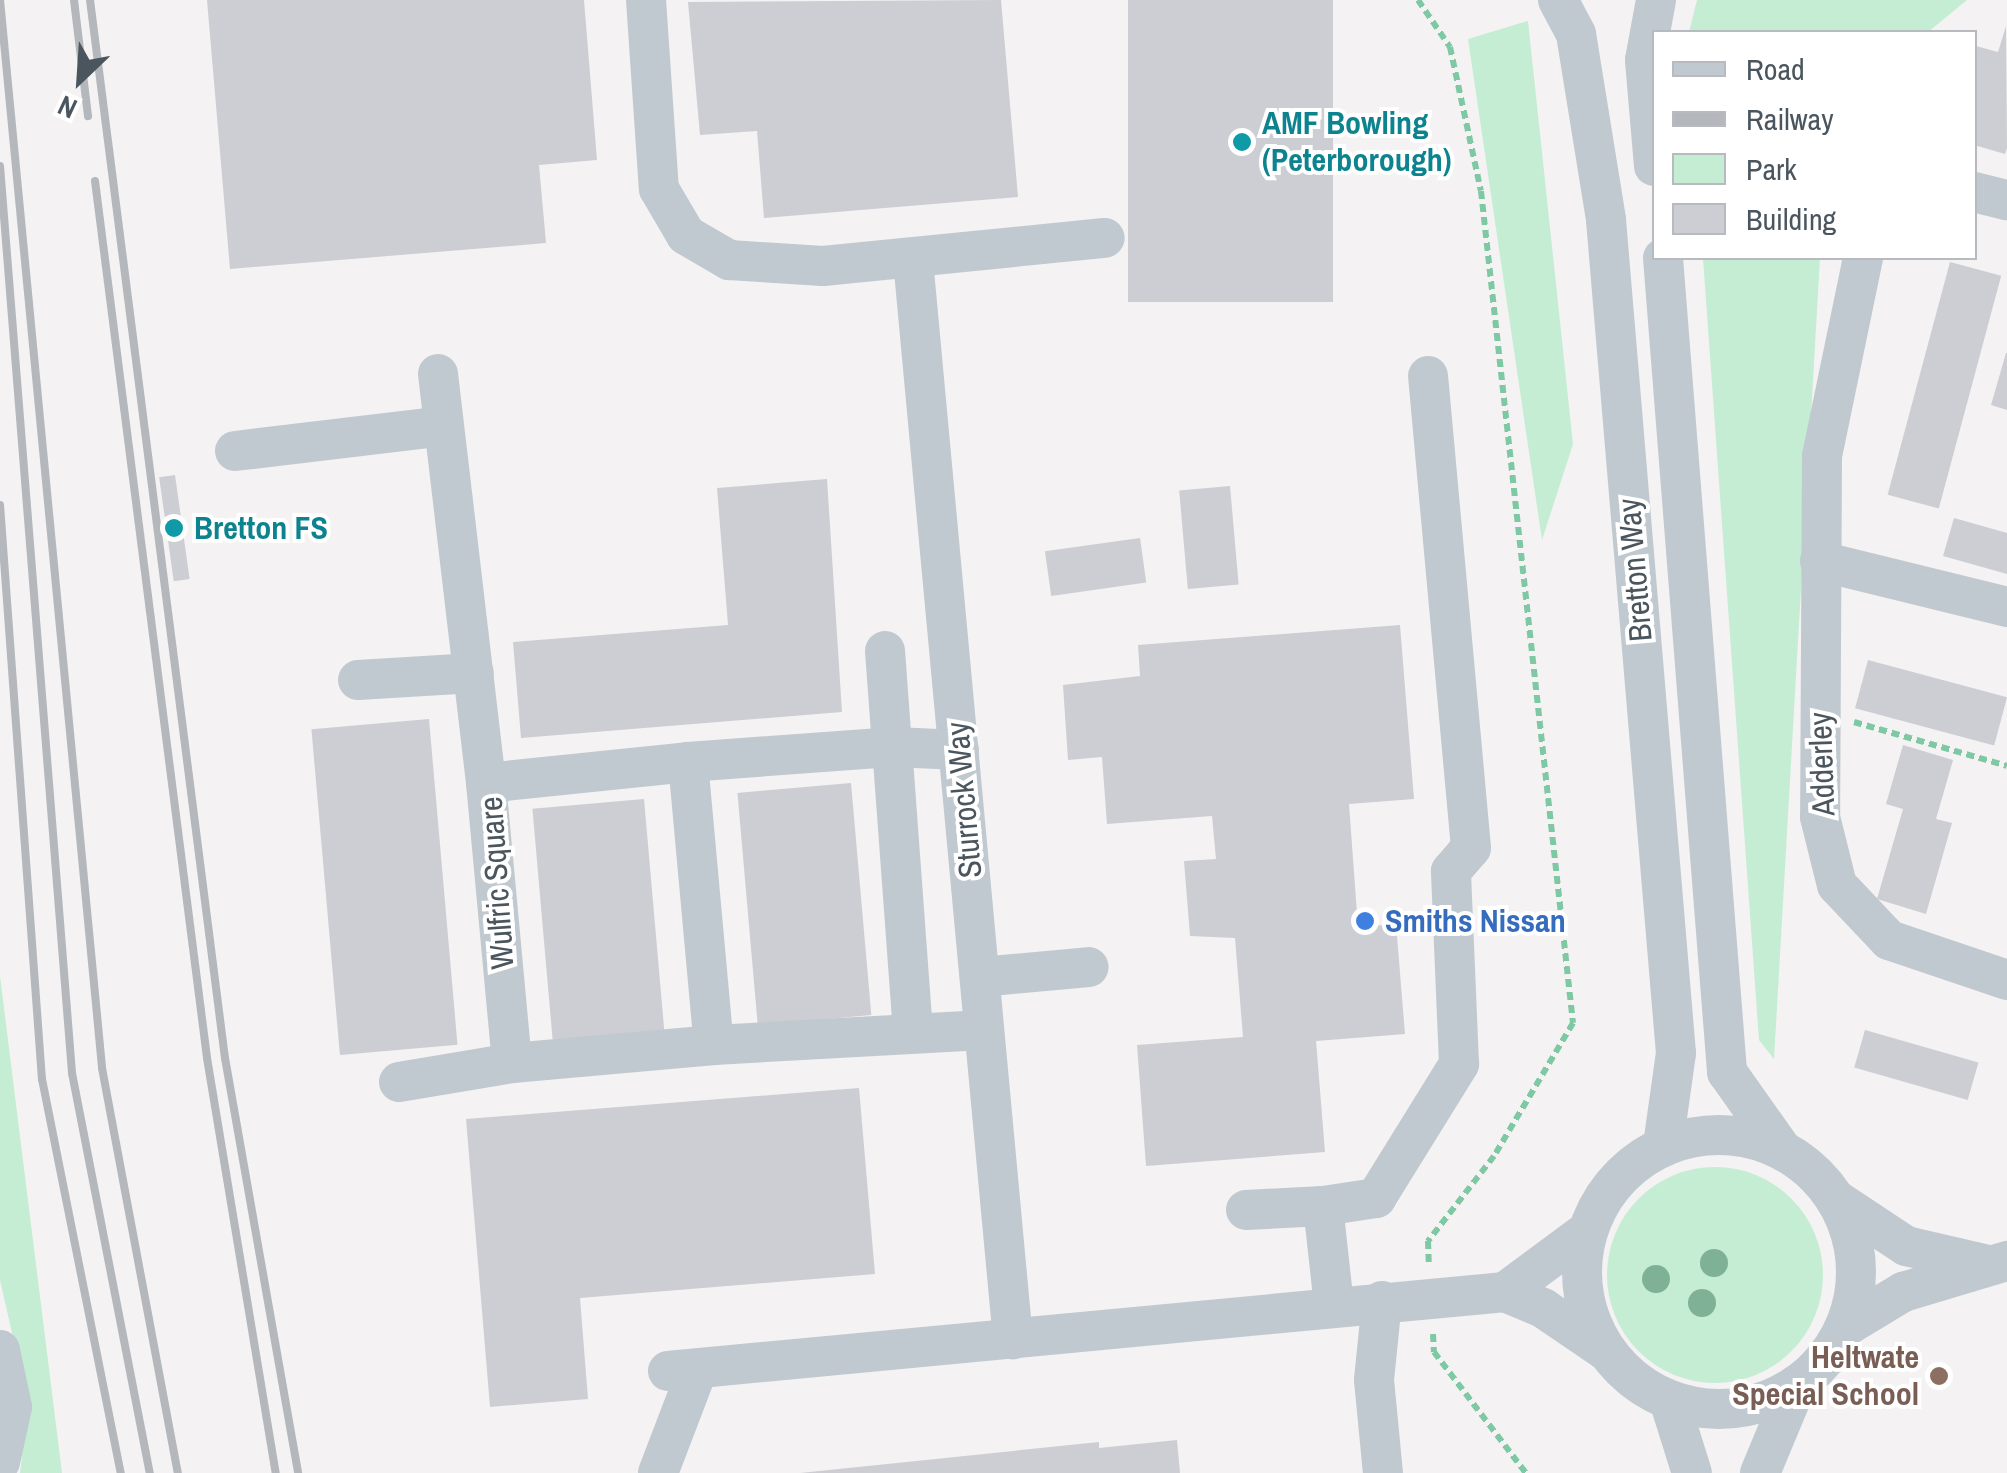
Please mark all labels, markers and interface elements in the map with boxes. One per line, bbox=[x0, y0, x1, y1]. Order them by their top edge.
north arrow bbox=[30, 30, 130, 130]
legend bbox=[1652, 30, 1977, 260]
text: Road bbox=[1746, 49, 1805, 89]
text: N bbox=[52, 86, 83, 128]
text: Railway bbox=[1746, 99, 1833, 139]
place label: AMF Bowling (Peterborough) bbox=[1262, 105, 1452, 180]
marker: AMF Bowling (Peterborough) bbox=[1231, 131, 1253, 153]
text: Park bbox=[1746, 149, 1797, 189]
text: Building bbox=[1746, 199, 1836, 239]
street label: Bretton Way bbox=[1610, 497, 1660, 643]
place label: Bretton FS bbox=[194, 509, 328, 547]
marker: Bretton FS bbox=[163, 517, 185, 539]
street label: Adderley bbox=[1801, 712, 1843, 816]
street label: Sturrock Way bbox=[938, 720, 990, 880]
street label: Wulfric Square bbox=[472, 795, 522, 971]
place label: Smiths Nissan bbox=[1385, 902, 1566, 940]
marker: Smiths Nissan bbox=[1354, 910, 1376, 932]
place label: Heltwate Special School bbox=[1732, 1339, 1919, 1414]
marker: Heltwate Special School bbox=[1928, 1365, 1950, 1387]

